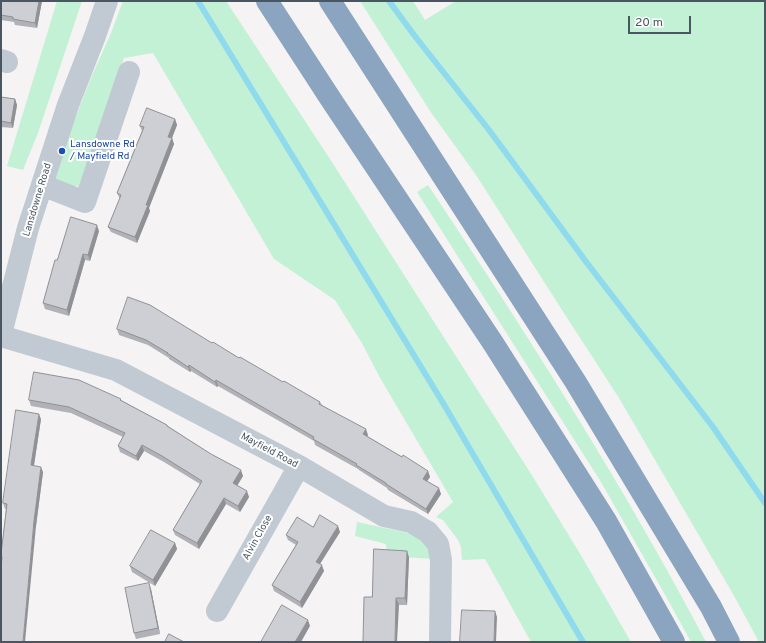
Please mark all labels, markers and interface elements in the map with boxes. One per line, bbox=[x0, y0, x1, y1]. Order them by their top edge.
scale bar bbox=[630, 8, 693, 34]
text: 20 m bbox=[635, 15, 663, 31]
place label: Lansdowne Rd / Mayfield Rd bbox=[70, 139, 135, 162]
marker: Lansdowne Rd / Mayfield Rd bbox=[57, 146, 67, 156]
street label: Lansdowne Road bbox=[21, 162, 55, 238]
street label: Mayfield Road bbox=[238, 431, 300, 471]
street label: Alvin Close bbox=[241, 513, 275, 563]

